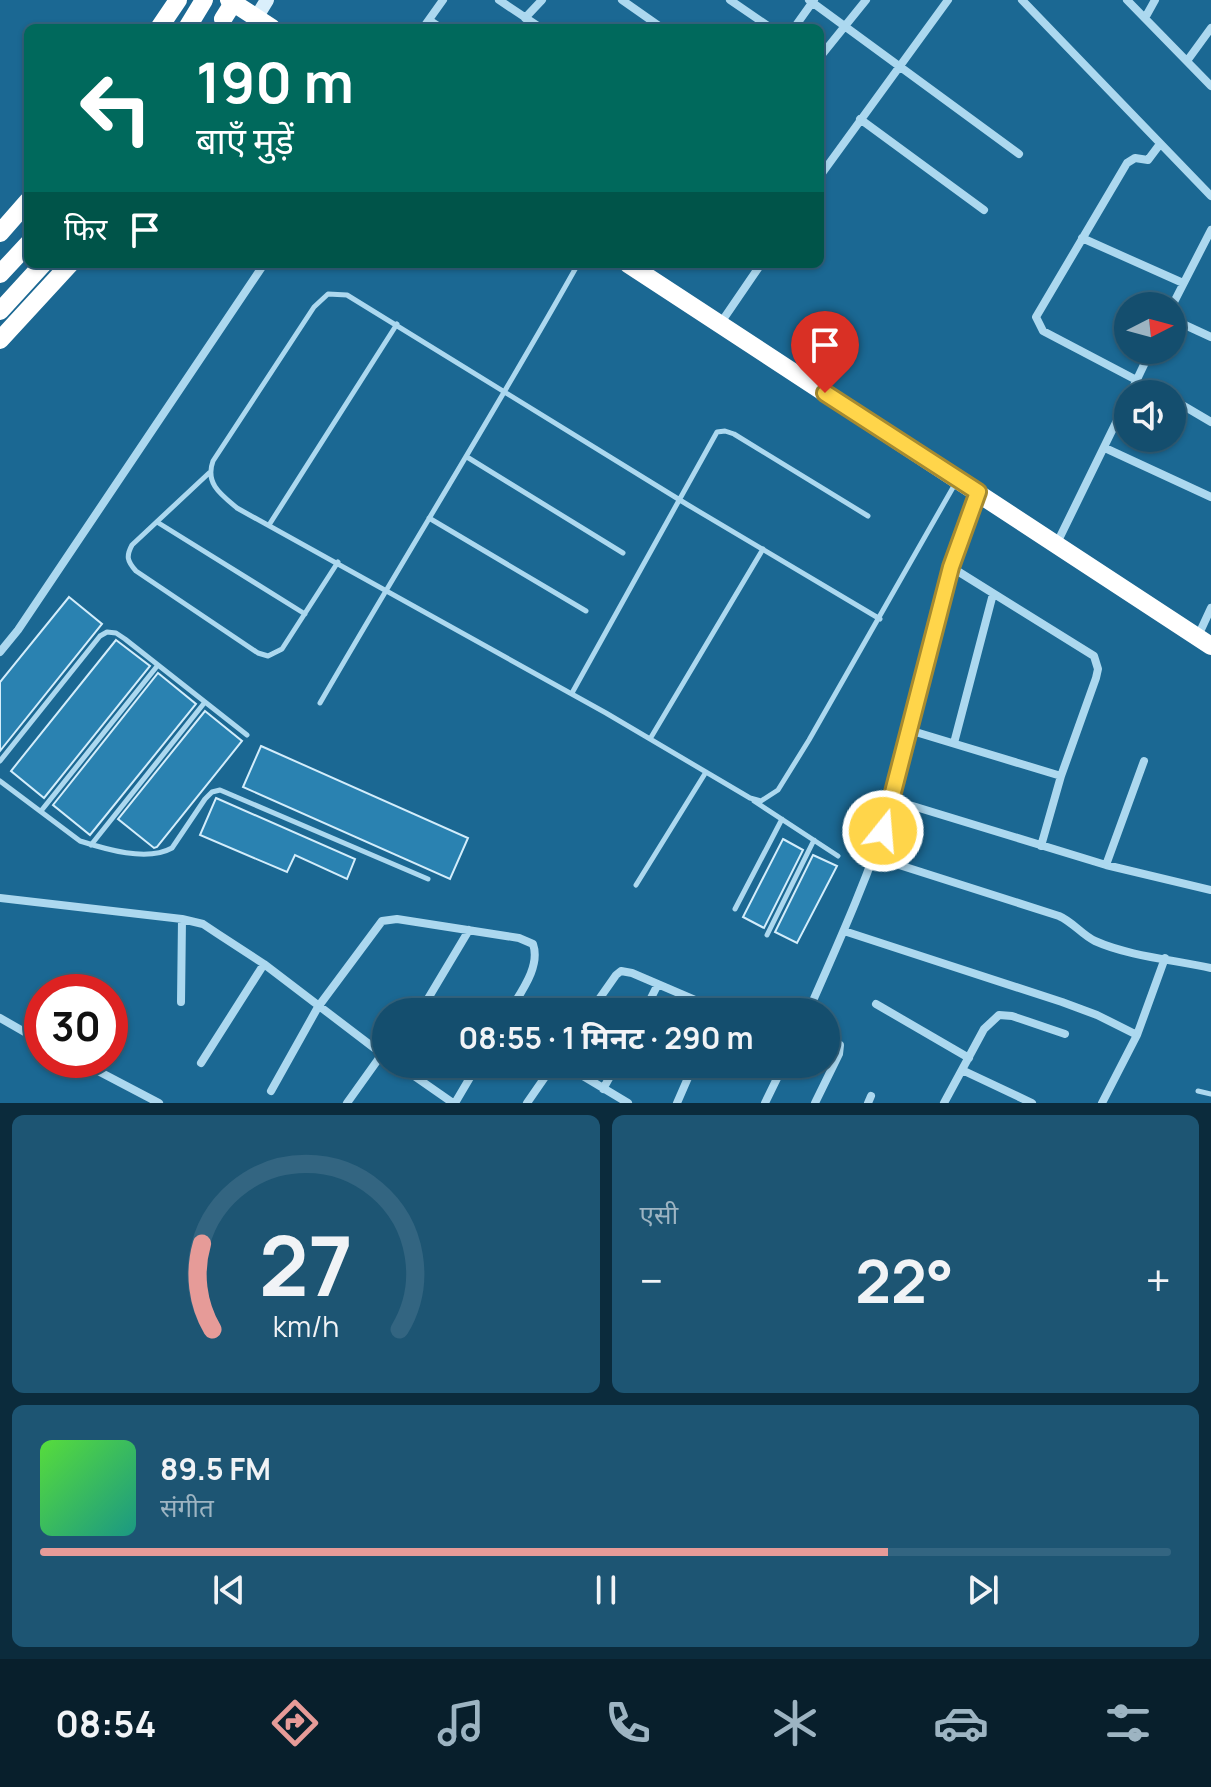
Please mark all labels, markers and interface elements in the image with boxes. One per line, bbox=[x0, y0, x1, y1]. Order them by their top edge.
text: 190 m bbox=[196, 43, 354, 120]
icon: left bbox=[64, 56, 168, 160]
text: बाएँ मुड़ें bbox=[196, 116, 294, 165]
text: फिर bbox=[64, 208, 107, 249]
icon: arrive bbox=[123, 208, 167, 252]
north arrow bbox=[1114, 292, 1186, 364]
map controls bbox=[1114, 292, 1186, 452]
pin bbox=[791, 311, 859, 393]
icon: arrive bbox=[803, 323, 847, 367]
button: sound bbox=[1114, 380, 1186, 452]
position arrow bbox=[841, 789, 925, 873]
speed limit sign: 30 bbox=[24, 974, 128, 1078]
text: 08:55 · 1 मिनट · 290 m bbox=[459, 1017, 753, 1058]
text: एसी bbox=[640, 1196, 678, 1232]
text: 27 bbox=[259, 1207, 353, 1321]
text: 22° bbox=[855, 1239, 954, 1321]
text: − bbox=[640, 1250, 663, 1310]
text: + bbox=[1146, 1250, 1171, 1310]
text: km/h bbox=[273, 1307, 339, 1346]
text: 89.5 FM bbox=[160, 1448, 271, 1489]
text: संगीत bbox=[160, 1489, 214, 1525]
icon: previous bbox=[207, 1568, 251, 1612]
icon: pause bbox=[584, 1568, 628, 1612]
icon: next bbox=[961, 1568, 1005, 1612]
icon: directions bbox=[267, 1695, 323, 1751]
icon: music bbox=[433, 1695, 489, 1751]
icon: phone bbox=[600, 1695, 656, 1751]
icon: climate bbox=[767, 1695, 823, 1751]
icon: car bbox=[933, 1695, 989, 1751]
icon: filters bbox=[1100, 1695, 1156, 1751]
text: 08:54 bbox=[55, 1699, 156, 1748]

